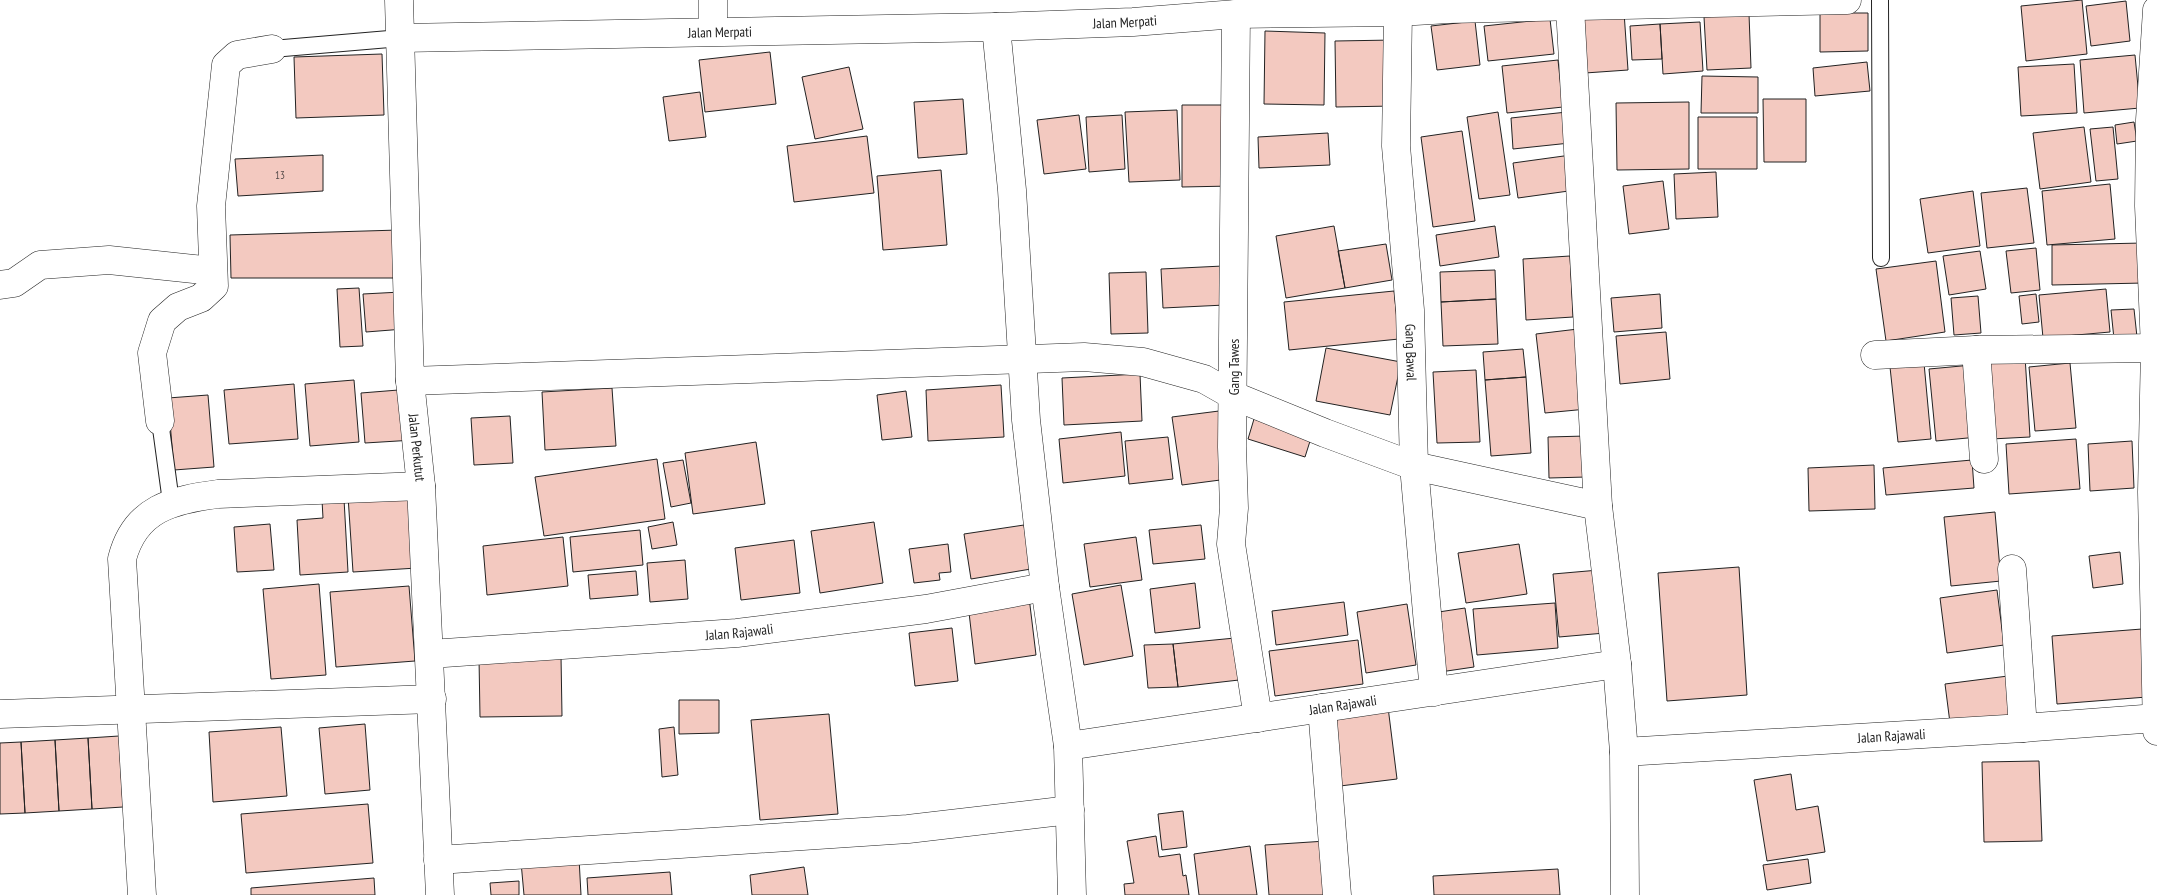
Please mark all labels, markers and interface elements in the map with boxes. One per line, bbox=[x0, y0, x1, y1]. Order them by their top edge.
street label: Jalan Merpati bbox=[1091, 11, 1158, 32]
street label: Jalan Merpati bbox=[687, 23, 752, 42]
house number: 13 bbox=[275, 168, 285, 182]
street label: Gang Bawal bbox=[1401, 324, 1421, 382]
street label: Gang Tawes bbox=[1225, 338, 1243, 395]
street label: Jalan Perkutut bbox=[404, 412, 429, 482]
street label: Jalan Rajawali bbox=[704, 619, 774, 644]
street label: Jalan Rajawali bbox=[1307, 691, 1378, 719]
street label: Jalan Rajawali bbox=[1856, 725, 1926, 747]

